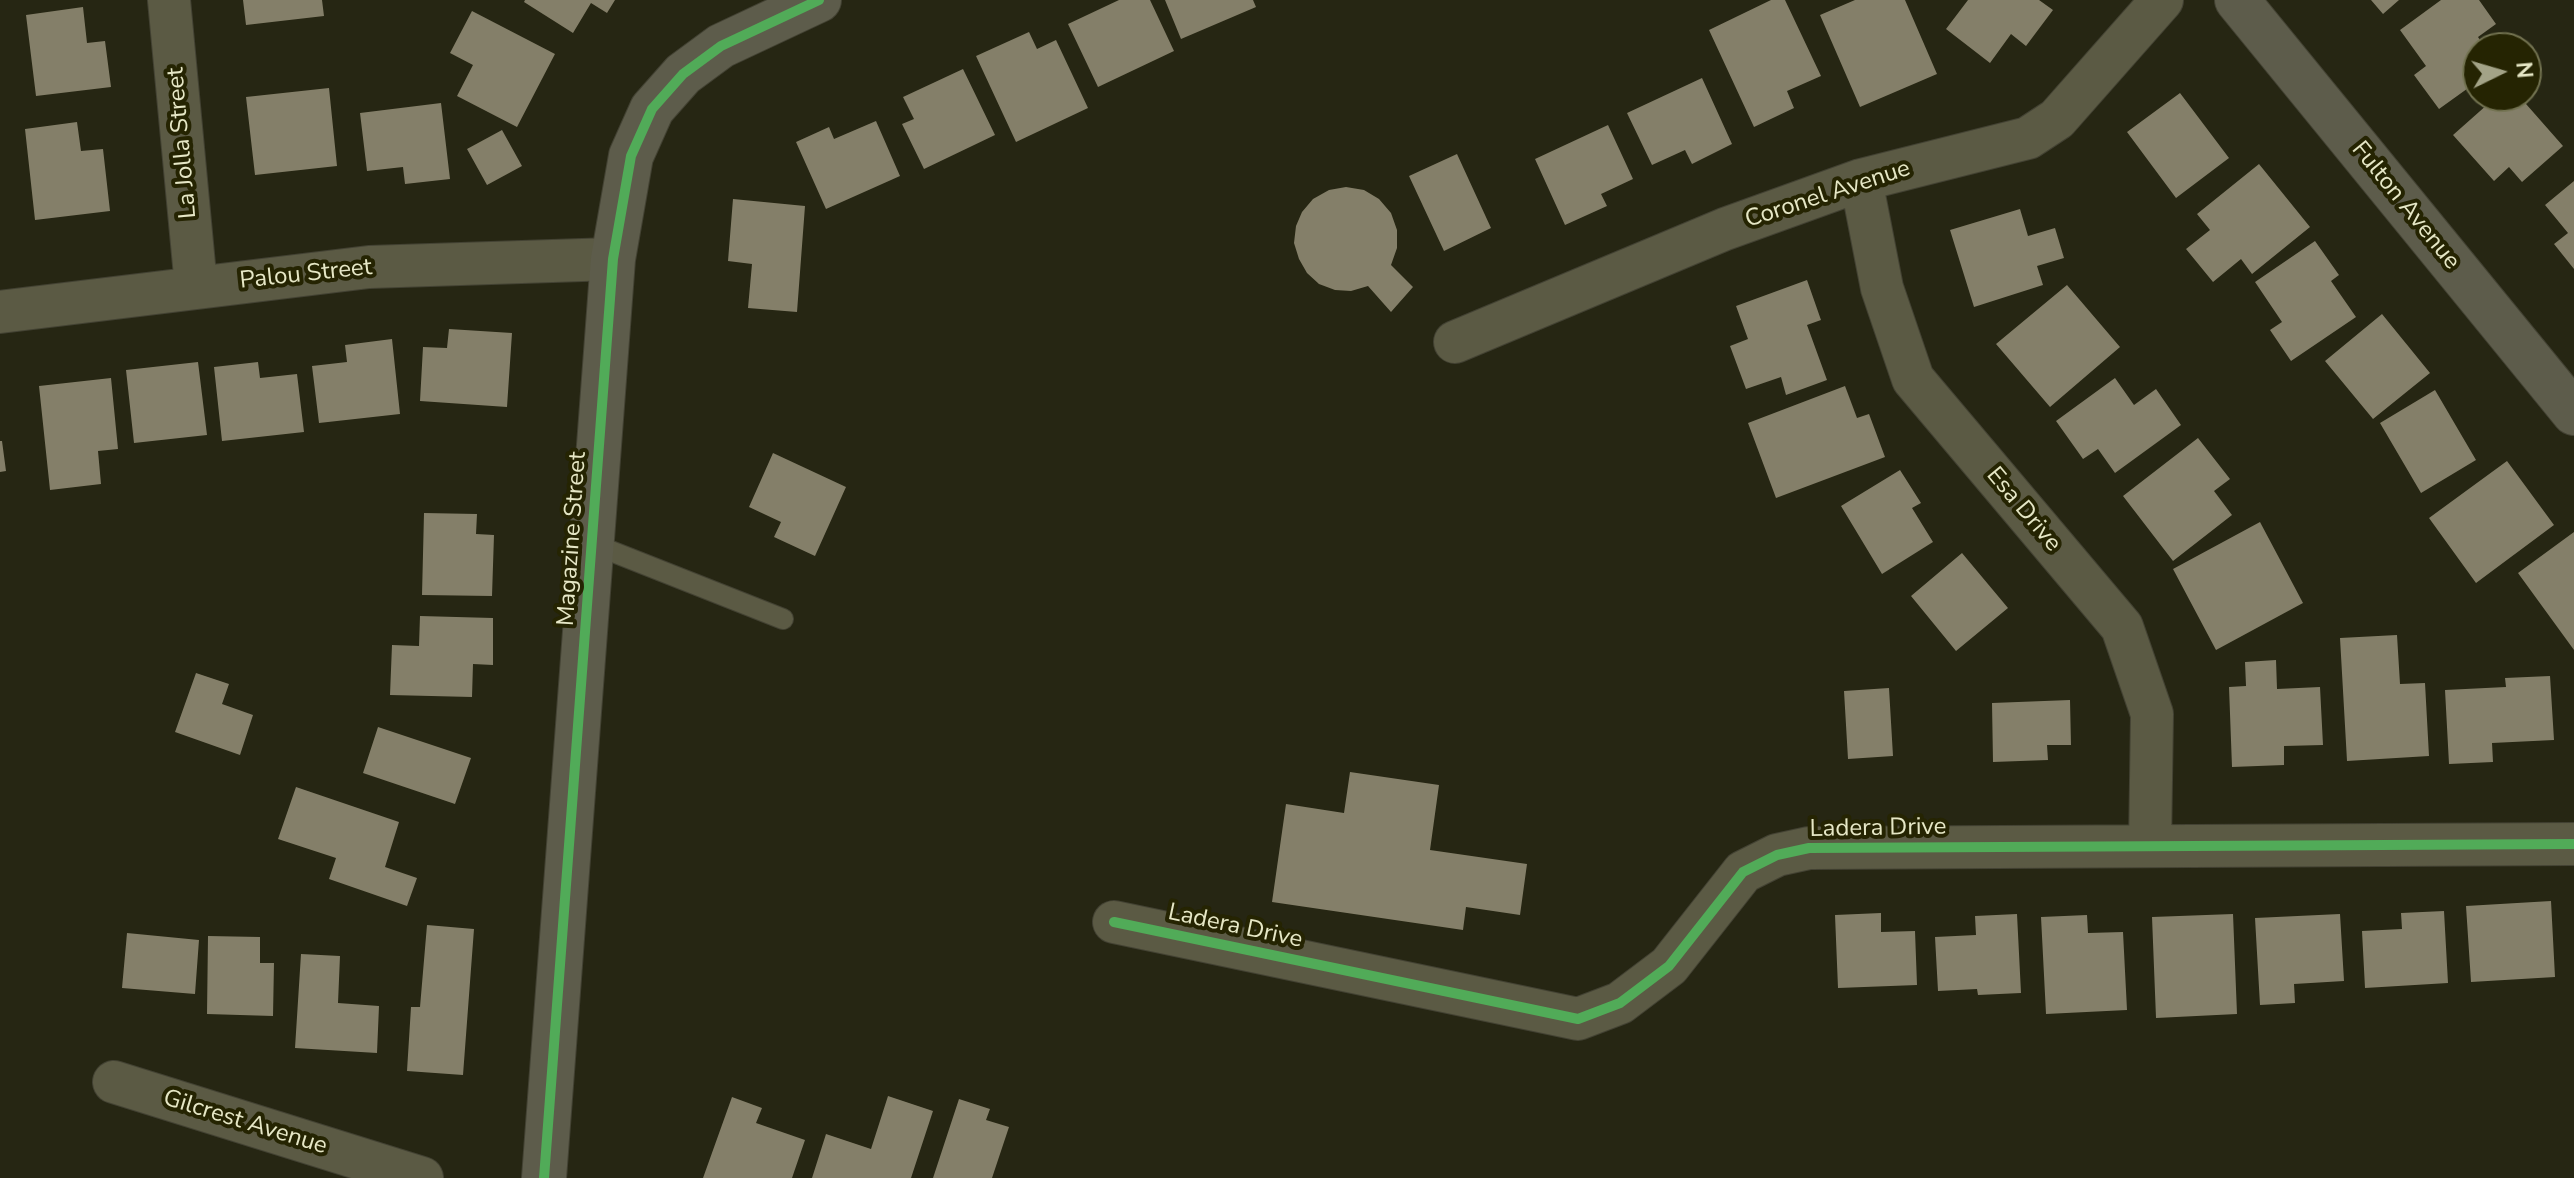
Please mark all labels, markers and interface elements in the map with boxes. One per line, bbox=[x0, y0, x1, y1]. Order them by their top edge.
north arrow bbox=[2462, 32, 2542, 112]
text: N bbox=[2508, 61, 2540, 80]
street label: La Jolla Street bbox=[162, 66, 204, 220]
street label: Fulton Avenue bbox=[2345, 136, 2465, 276]
street label: Coronel Avenue bbox=[1742, 155, 1914, 235]
street label: Palou Street bbox=[238, 254, 374, 296]
street label: Magazine Street bbox=[553, 451, 593, 627]
street label: Esa Drive bbox=[1979, 462, 2067, 558]
street label: Ladera Drive bbox=[1809, 813, 1947, 845]
street label: Ladera Drive bbox=[1165, 899, 1305, 955]
street label: Gilcrest Avenue bbox=[160, 1084, 330, 1162]

